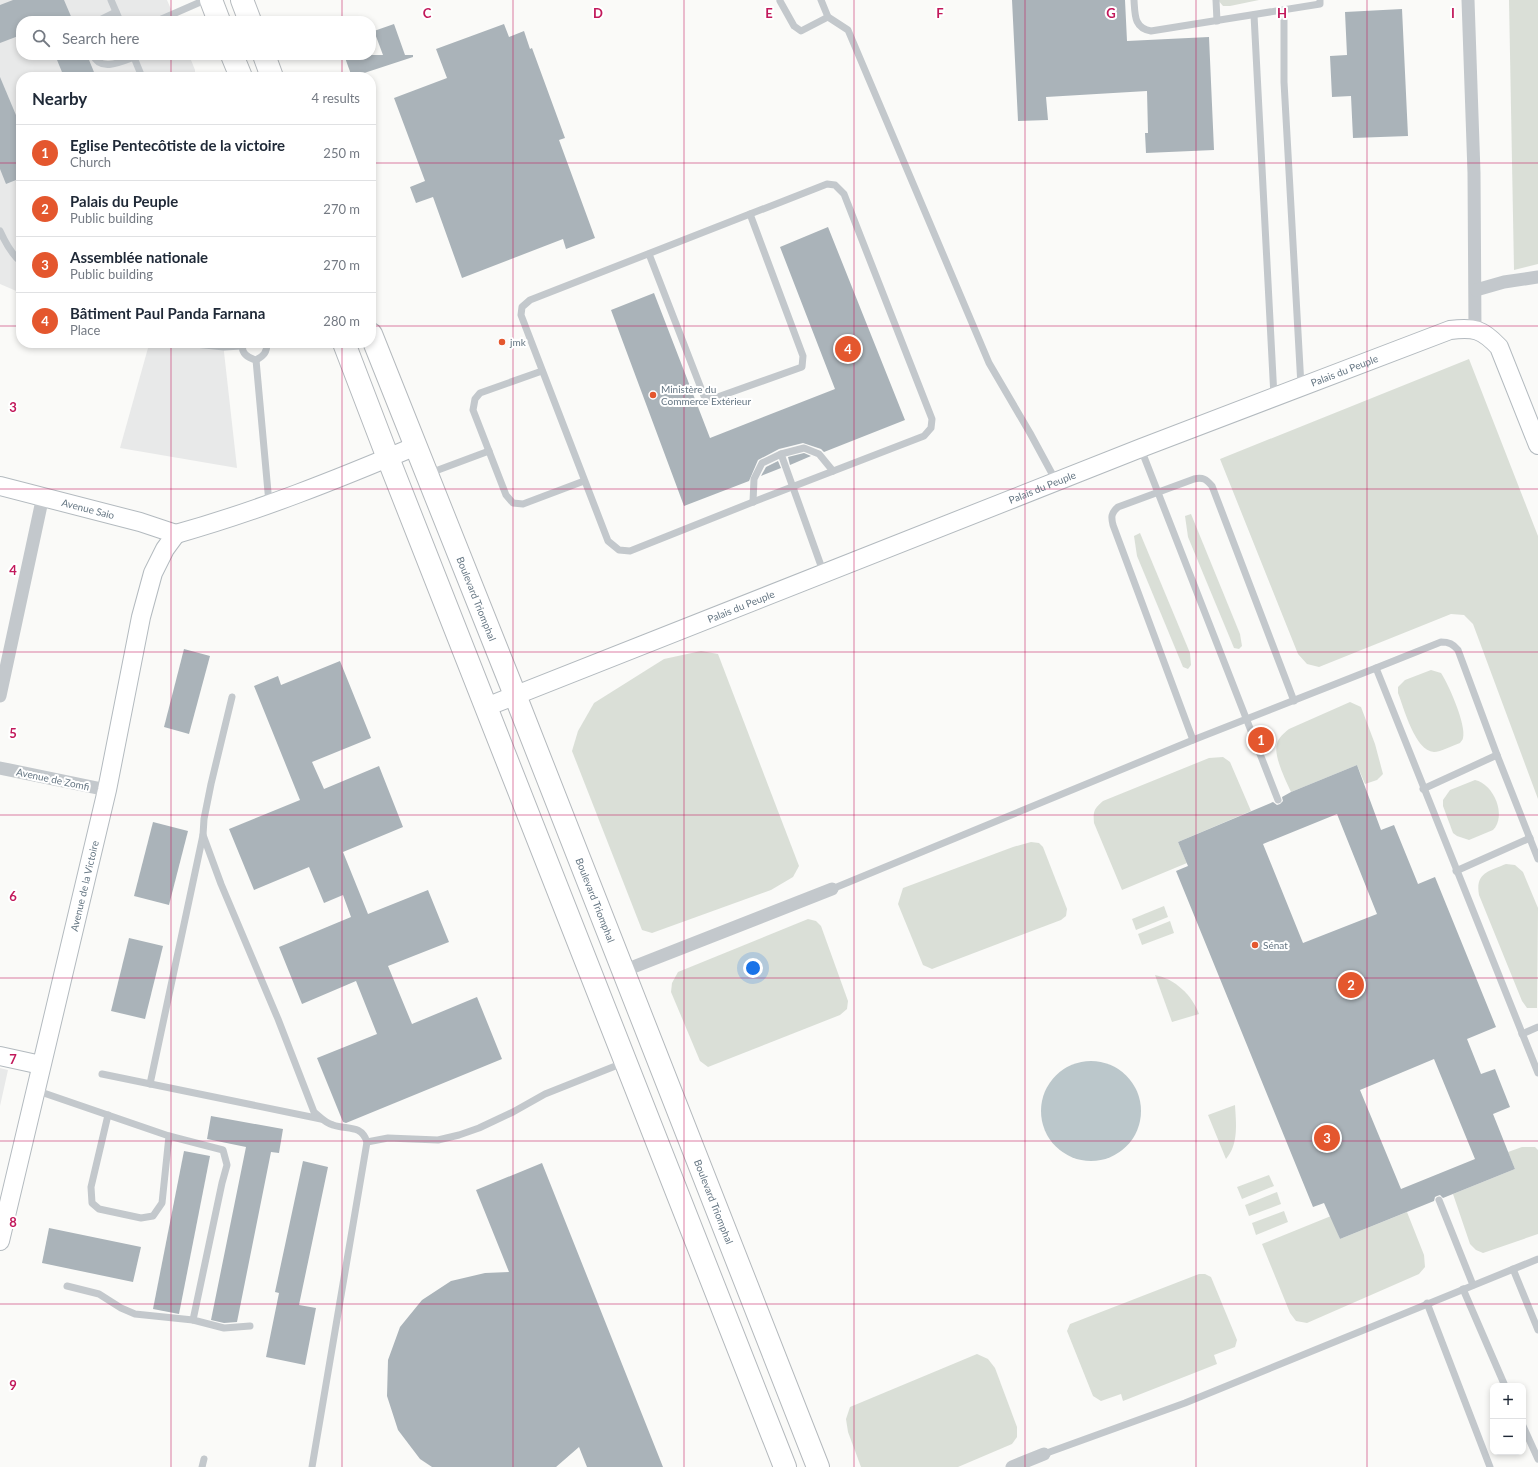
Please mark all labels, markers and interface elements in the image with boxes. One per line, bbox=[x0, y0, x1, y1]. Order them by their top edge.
text: C bbox=[423, 5, 432, 21]
text: D bbox=[593, 5, 603, 21]
text: E bbox=[765, 5, 773, 21]
text: F bbox=[936, 5, 944, 21]
text: G bbox=[1106, 5, 1116, 21]
text: H bbox=[1277, 5, 1287, 21]
text: I bbox=[1451, 5, 1455, 21]
search box bbox=[16, 16, 376, 60]
icon: search bbox=[30, 27, 52, 49]
text: Search here bbox=[62, 29, 139, 47]
text: Nearby bbox=[32, 88, 87, 109]
text: 4 results bbox=[312, 90, 360, 106]
text: Eglise Pentecôtiste de la victoire bbox=[70, 136, 285, 154]
text: 1 bbox=[41, 145, 49, 161]
text: 250 m bbox=[323, 145, 360, 161]
text: Church bbox=[70, 154, 111, 170]
text: Palais du Peuple bbox=[70, 192, 178, 210]
text: 2 bbox=[41, 201, 49, 217]
text: 270 m bbox=[323, 201, 360, 217]
text: Public building bbox=[70, 210, 153, 226]
text: Assemblée nationale bbox=[70, 248, 208, 266]
text: 3 bbox=[41, 257, 49, 273]
text: 270 m bbox=[323, 257, 360, 273]
text: Public building bbox=[70, 266, 153, 282]
text: Bâtiment Paul Panda Farnana bbox=[70, 304, 265, 322]
text: 4 bbox=[41, 313, 49, 329]
text: 280 m bbox=[323, 313, 360, 329]
text: Place bbox=[70, 322, 100, 338]
pin: 4 bbox=[835, 334, 861, 364]
place label: jmk bbox=[509, 336, 527, 348]
marker: jmk bbox=[497, 337, 507, 347]
street label: Palais du Peuple bbox=[1309, 352, 1380, 389]
place label: Ministère du Commerce Extérieur bbox=[661, 383, 751, 407]
marker: Ministère du Commerce Extérieur bbox=[648, 390, 658, 400]
text: 3 bbox=[9, 399, 17, 415]
street label: Palais du Peuple bbox=[1007, 468, 1077, 506]
street label: Avenue Saio bbox=[60, 496, 116, 521]
street label: Boulevard Triomphal bbox=[454, 555, 499, 643]
text: 4 bbox=[9, 562, 17, 578]
street label: Palais du Peuple bbox=[706, 588, 776, 625]
text: 5 bbox=[9, 725, 17, 741]
pin: 1 bbox=[1248, 725, 1274, 755]
street label: Avenue de Zomfi bbox=[15, 765, 91, 793]
street label: Avenue de la Victoire bbox=[68, 839, 101, 933]
street label: Boulevard Triomphal bbox=[573, 856, 618, 944]
text: 6 bbox=[9, 888, 17, 904]
place label: Sénat bbox=[1263, 939, 1288, 951]
marker: Sénat bbox=[1250, 940, 1260, 950]
your location bbox=[743, 958, 763, 978]
pin: 2 bbox=[1338, 970, 1364, 1000]
text: 7 bbox=[9, 1051, 17, 1067]
pin: 3 bbox=[1314, 1123, 1340, 1153]
street label: Boulevard Triomphal bbox=[692, 1158, 736, 1246]
text: 8 bbox=[9, 1214, 17, 1230]
text: 9 bbox=[9, 1377, 17, 1393]
map controls bbox=[1490, 1383, 1526, 1455]
button: + bbox=[1490, 1383, 1526, 1419]
button: − bbox=[1490, 1419, 1526, 1455]

